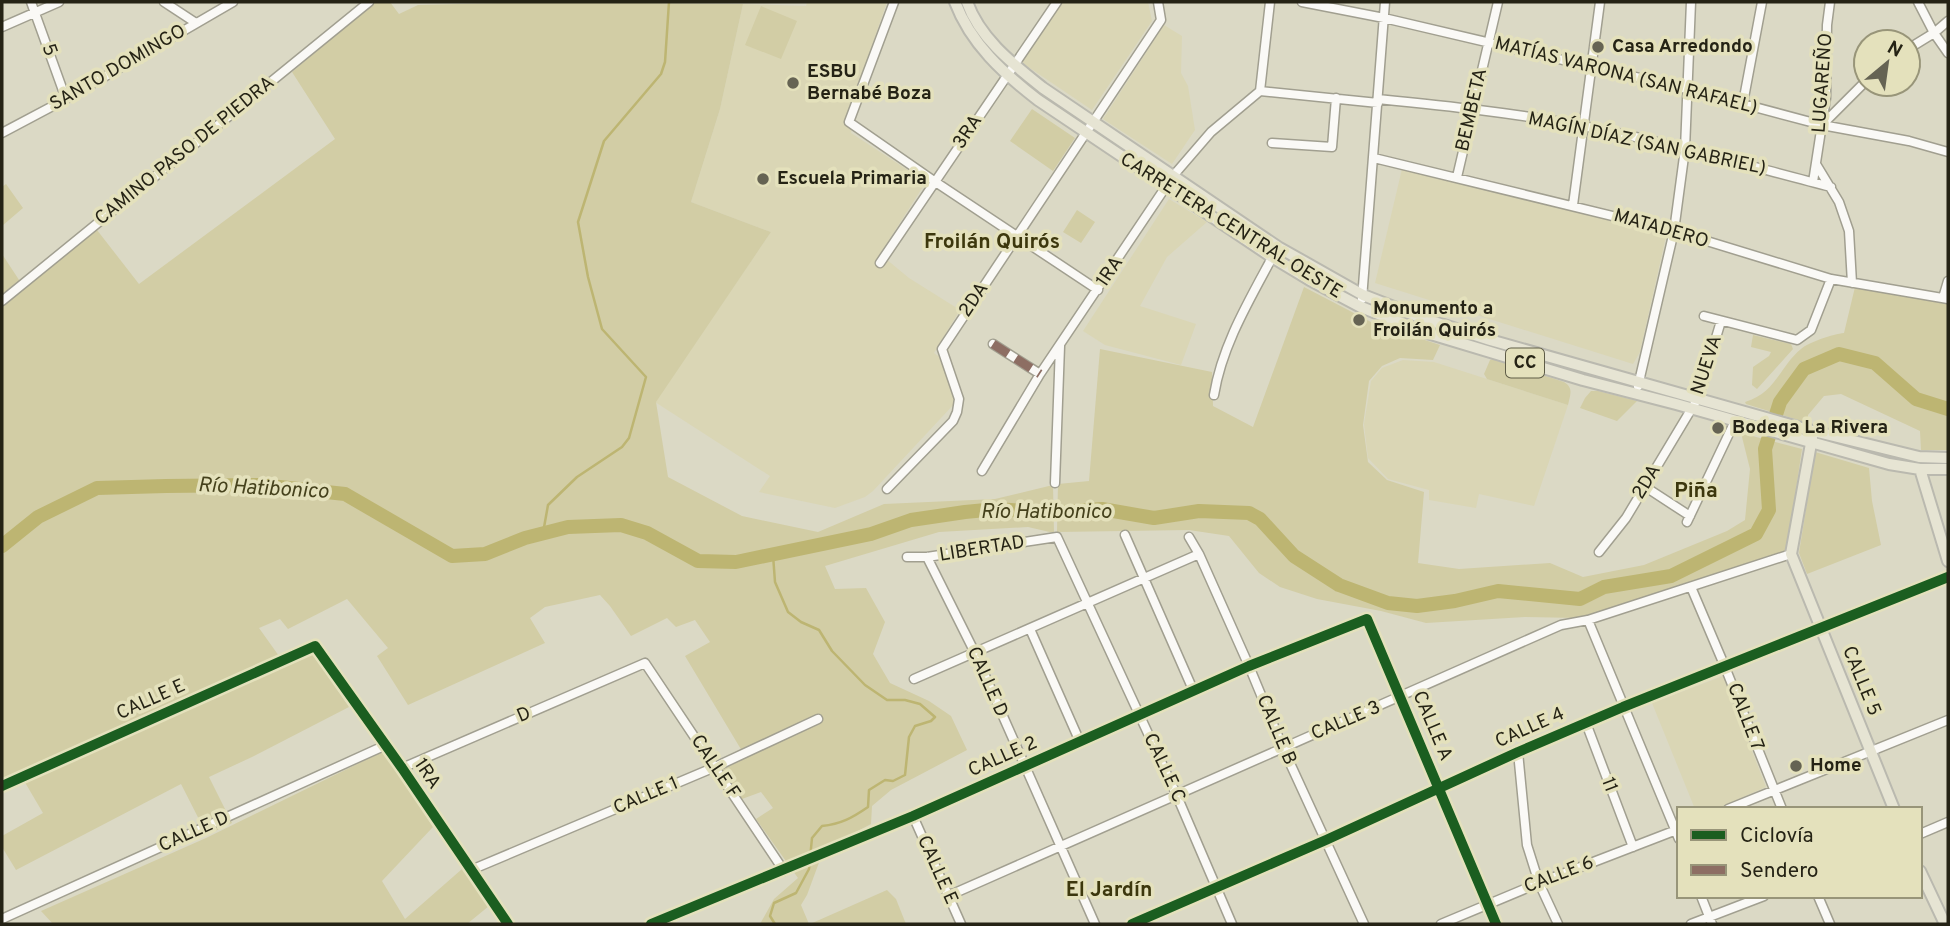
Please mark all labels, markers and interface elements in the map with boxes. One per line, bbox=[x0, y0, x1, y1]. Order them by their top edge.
street label: SANTO DOMINGO bbox=[46, 19, 190, 117]
north arrow bbox=[1852, 28, 1922, 98]
street label: MATÍAS VARONA (SAN RAFAEL) bbox=[1492, 31, 1760, 120]
street label: LUGAREÑO bbox=[1807, 32, 1838, 134]
place label: Casa Arredondo bbox=[1612, 35, 1753, 59]
text: N bbox=[1882, 36, 1906, 64]
marker: Casa Arredondo bbox=[1590, 39, 1606, 55]
street label: 5 bbox=[36, 40, 62, 60]
place label: ESBU Bernabé Boza bbox=[807, 60, 932, 106]
street label: BEMBETA bbox=[1451, 66, 1493, 154]
street label: CAMINO PASO DE PIEDRA bbox=[90, 71, 280, 231]
marker: ESBU Bernabé Boza bbox=[785, 75, 801, 91]
street label: MAGÍN DÍAZ (SAN GABRIEL) bbox=[1526, 106, 1768, 181]
street label: 3RA bbox=[948, 110, 988, 154]
street label: CARRETERA CENTRAL OESTE bbox=[1115, 148, 1347, 304]
place label: Escuela Primaria bbox=[777, 167, 927, 191]
marker: Escuela Primaria bbox=[755, 171, 771, 187]
street label: MATADERO bbox=[1611, 204, 1711, 254]
district label: Froilán Quirós bbox=[924, 229, 1060, 256]
street label: 1RA bbox=[1091, 252, 1129, 292]
street label: 2DA bbox=[954, 278, 994, 322]
place label: Monumento a Froilán Quirós bbox=[1373, 297, 1496, 343]
marker: Monumento a Froilán Quirós bbox=[1351, 312, 1367, 328]
street label: NUEVA bbox=[1686, 332, 1728, 398]
road number: CC bbox=[1506, 348, 1544, 377]
place label: Bodega La Rivera bbox=[1732, 416, 1888, 440]
marker: Bodega La Rivera bbox=[1710, 420, 1726, 436]
street label: 2DA bbox=[1627, 460, 1667, 504]
water label: Río Hatibonico bbox=[197, 472, 330, 506]
district label: Piña bbox=[1674, 478, 1718, 505]
water label: Río Hatibonico bbox=[981, 499, 1112, 526]
street label: LIBERTAD bbox=[938, 530, 1026, 568]
street label: CALLE D bbox=[961, 643, 1013, 721]
street label: CALLE 5 bbox=[1836, 643, 1886, 719]
street label: CALLE E bbox=[113, 674, 189, 726]
street label: CALLE 7 bbox=[1721, 680, 1769, 754]
street label: CALLE A bbox=[1407, 687, 1457, 765]
street label: CALLE B bbox=[1250, 691, 1302, 769]
street label: CALLE 3 bbox=[1308, 696, 1384, 746]
street label: D bbox=[513, 701, 535, 729]
street label: CALLE 4 bbox=[1492, 702, 1568, 754]
street label: CALLE C bbox=[1138, 729, 1190, 807]
street label: CALLE F bbox=[685, 730, 745, 804]
street label: CALLE 2 bbox=[965, 731, 1041, 783]
street label: 1RA bbox=[408, 754, 446, 794]
place label: Home bbox=[1810, 754, 1862, 778]
marker: Home bbox=[1788, 758, 1804, 774]
street label: CALLE 1 bbox=[610, 772, 682, 820]
street label: 11 bbox=[1595, 774, 1623, 796]
street label: CALLE D bbox=[155, 806, 233, 858]
legend bbox=[1677, 807, 1922, 898]
text: Ciclovía bbox=[1740, 823, 1814, 850]
street label: CALLE E bbox=[911, 832, 963, 908]
street label: CALLE 6 bbox=[1521, 851, 1597, 899]
text: Sendero bbox=[1740, 858, 1819, 885]
district label: El Jardín bbox=[1066, 877, 1152, 904]

